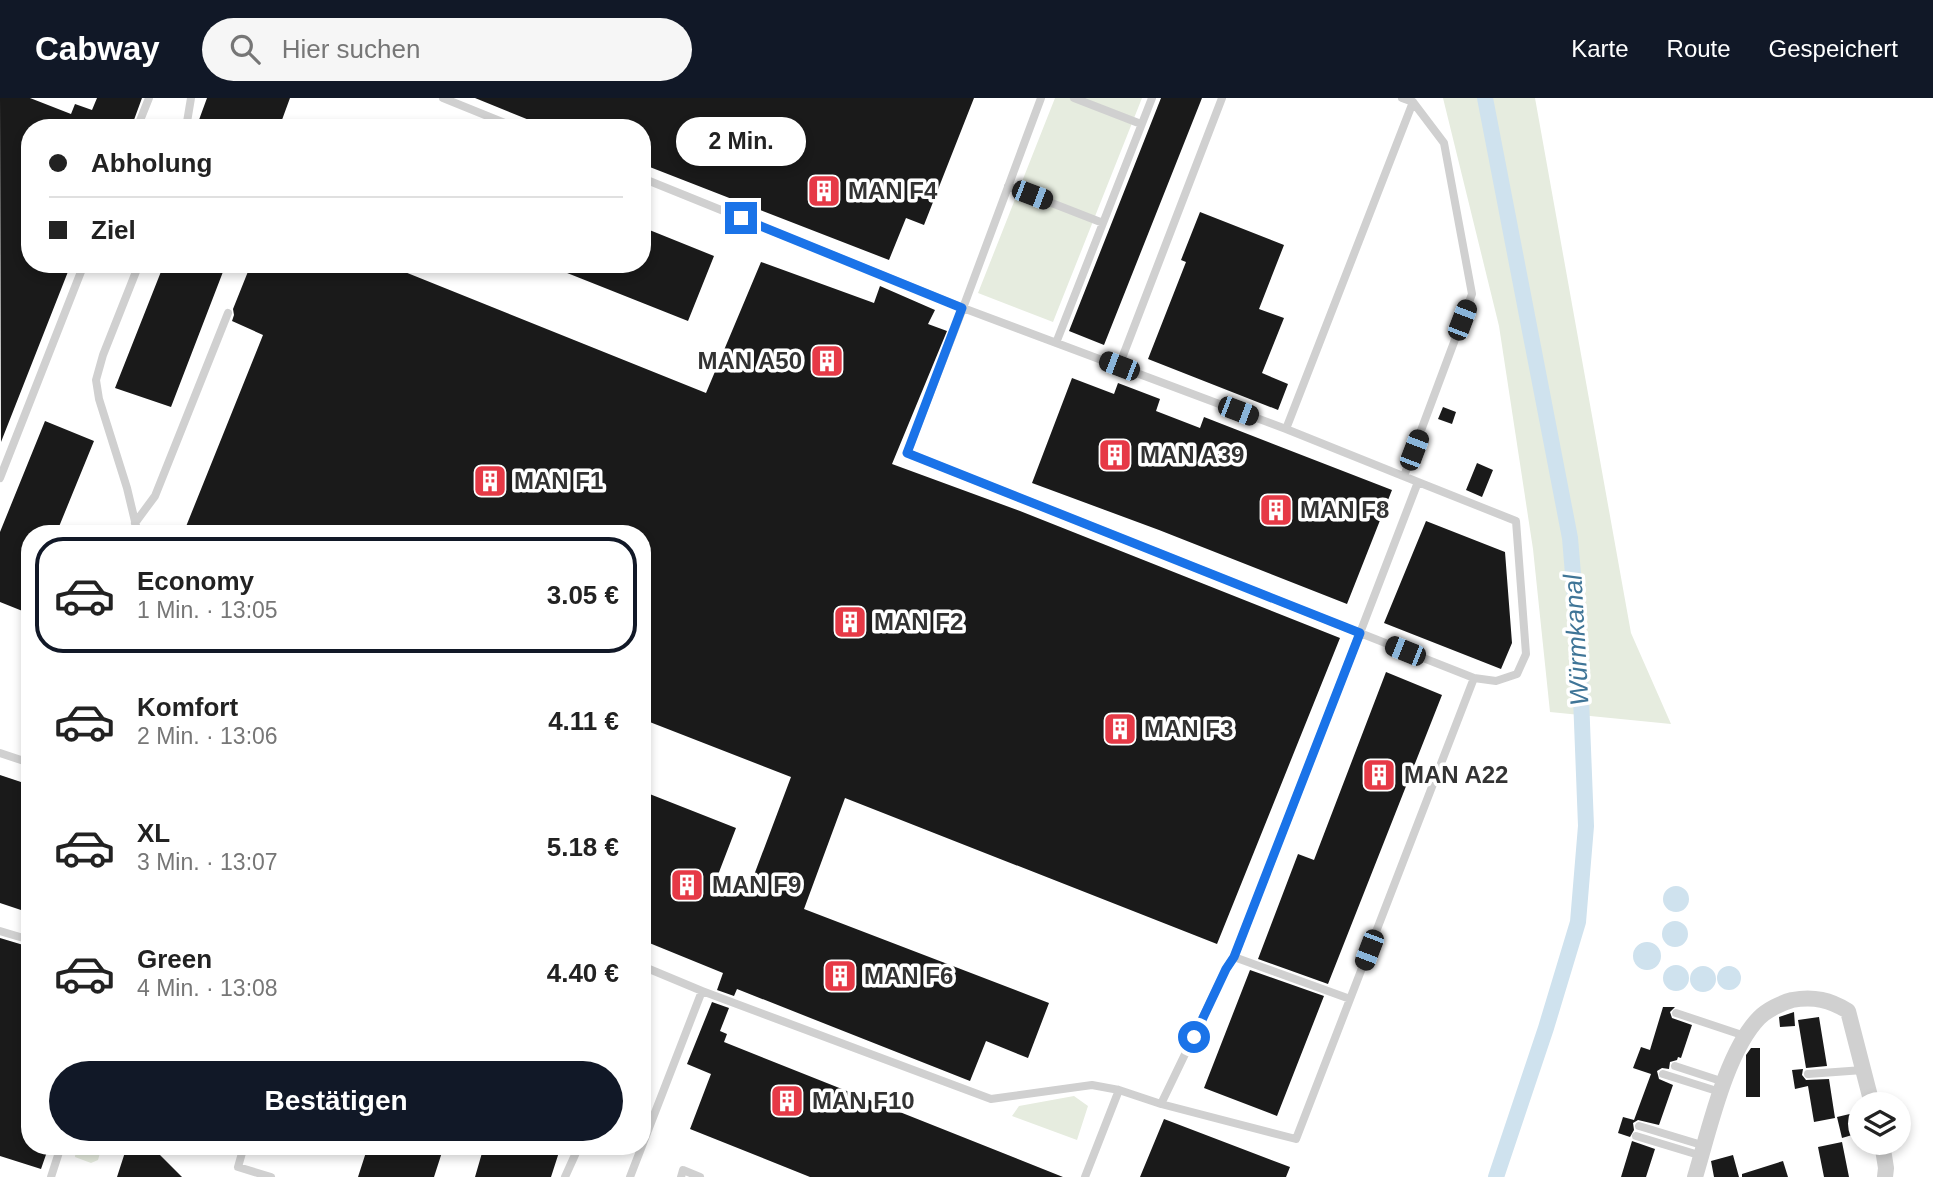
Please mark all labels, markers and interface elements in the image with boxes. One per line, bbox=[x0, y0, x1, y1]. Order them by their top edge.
search box bbox=[202, 18, 692, 81]
text: Cabway bbox=[35, 30, 160, 67]
icon: search bbox=[226, 30, 264, 68]
text: Hier suchen bbox=[282, 34, 420, 64]
text: Karte bbox=[1571, 35, 1629, 62]
text: Route bbox=[1667, 35, 1731, 62]
text: Gespeichert bbox=[1769, 35, 1898, 62]
callout: 2 Min. bbox=[676, 116, 806, 166]
text: 2 Min. bbox=[708, 128, 774, 154]
text: Abholung bbox=[91, 148, 212, 178]
building icon: MAN F4 bbox=[805, 172, 843, 210]
place label: MAN F4 bbox=[848, 177, 938, 204]
car bbox=[1009, 178, 1056, 212]
route end bbox=[725, 202, 757, 234]
text: Ziel bbox=[91, 215, 136, 245]
car bbox=[1445, 297, 1480, 343]
building icon: MAN A50 bbox=[808, 342, 846, 380]
place label: MAN A50 bbox=[698, 347, 802, 374]
car bbox=[1096, 349, 1143, 383]
car bbox=[1215, 394, 1262, 428]
car bbox=[1397, 427, 1432, 473]
building icon: MAN A39 bbox=[1096, 436, 1134, 474]
place label: MAN A39 bbox=[1140, 441, 1244, 468]
building icon: MAN F1 bbox=[471, 462, 509, 500]
place label: MAN F1 bbox=[514, 467, 603, 494]
building icon: MAN F8 bbox=[1257, 491, 1295, 529]
place label: MAN F8 bbox=[1300, 496, 1389, 523]
icon: car bbox=[53, 564, 116, 627]
text: Economy bbox=[137, 566, 254, 596]
water label: Würmkanal bbox=[1558, 572, 1594, 706]
text: 3.05 € bbox=[547, 580, 619, 610]
text: 1 Min. · 13:05 bbox=[137, 597, 278, 623]
building icon: MAN F2 bbox=[831, 603, 869, 641]
place label: MAN F2 bbox=[874, 608, 963, 635]
car bbox=[1382, 633, 1429, 669]
icon: car bbox=[53, 690, 116, 753]
text: Komfort bbox=[137, 692, 238, 722]
text: 4.11 € bbox=[548, 706, 619, 736]
building icon: MAN F3 bbox=[1101, 710, 1139, 748]
place label: MAN F3 bbox=[1144, 715, 1233, 742]
text: 2 Min. · 13:06 bbox=[137, 723, 278, 749]
building icon: MAN A22 bbox=[1360, 756, 1398, 794]
place label: MAN A22 bbox=[1404, 761, 1508, 788]
icon: car bbox=[53, 816, 116, 879]
text: XL bbox=[137, 818, 170, 848]
text: 5.18 € bbox=[547, 832, 619, 862]
text: 3 Min. · 13:07 bbox=[137, 849, 278, 875]
building icon: MAN F9 bbox=[668, 866, 706, 904]
place label: MAN F9 bbox=[712, 871, 801, 898]
car bbox=[1352, 927, 1387, 973]
icon: car bbox=[53, 942, 116, 1005]
text: Green bbox=[137, 944, 212, 974]
building icon: MAN F6 bbox=[821, 957, 859, 995]
text: 4.40 € bbox=[547, 958, 619, 988]
place label: MAN F6 bbox=[864, 962, 953, 989]
text: 4 Min. · 13:08 bbox=[137, 975, 278, 1001]
route start bbox=[1178, 1021, 1210, 1053]
button: Bestätigen bbox=[49, 1061, 623, 1141]
building icon: MAN F10 bbox=[768, 1082, 806, 1120]
place label: MAN F10 bbox=[812, 1087, 915, 1114]
map controls bbox=[1848, 1092, 1911, 1155]
button: layers bbox=[1848, 1092, 1911, 1155]

